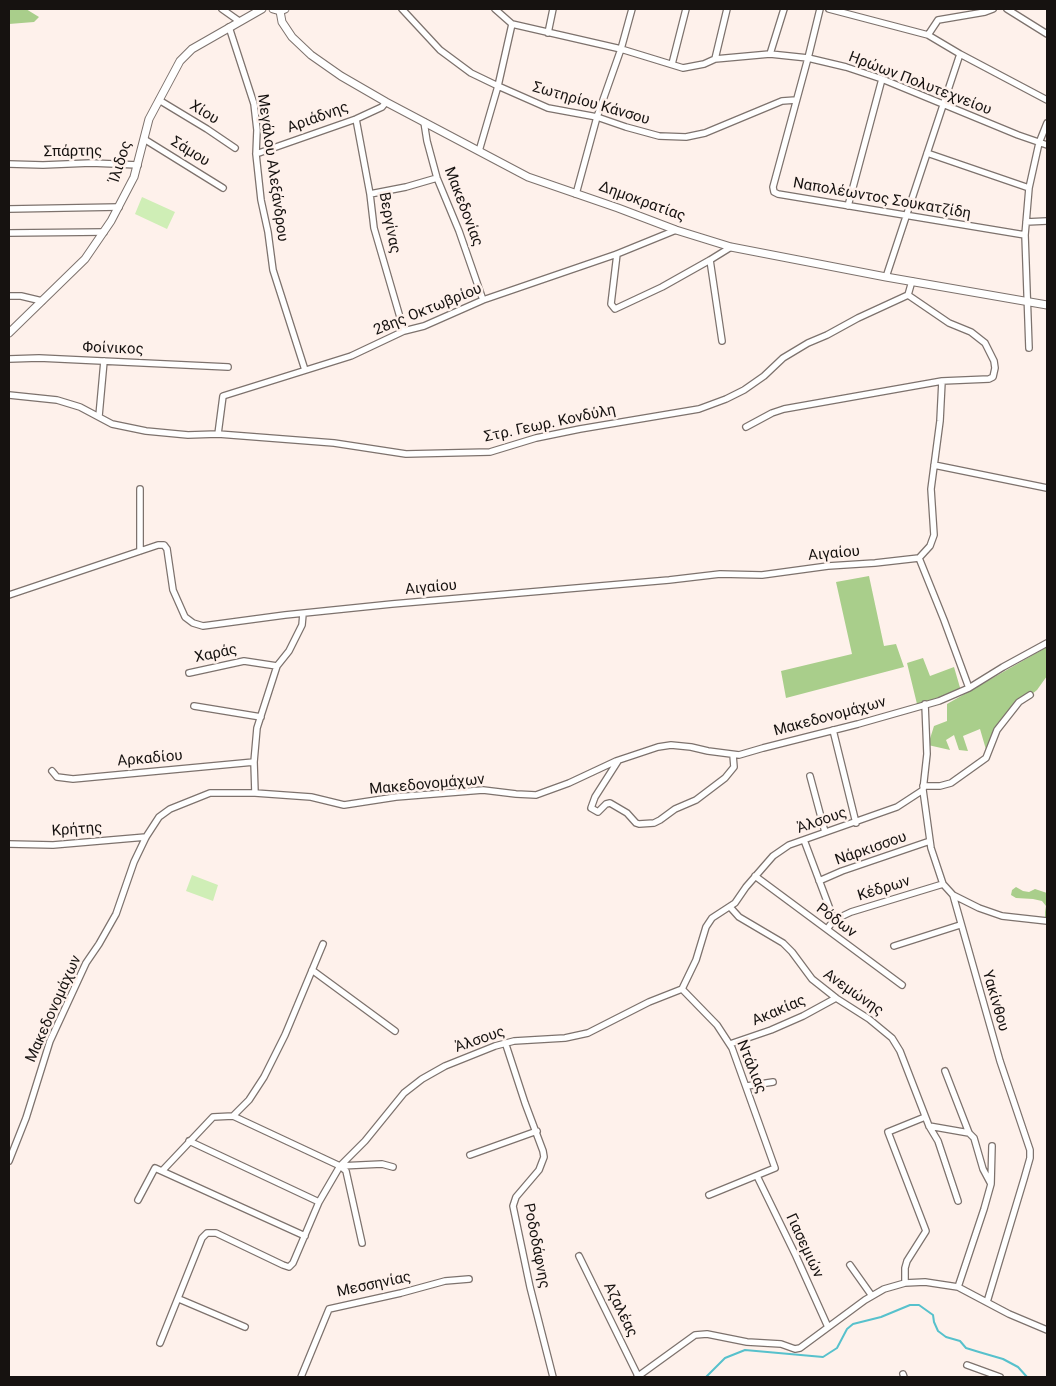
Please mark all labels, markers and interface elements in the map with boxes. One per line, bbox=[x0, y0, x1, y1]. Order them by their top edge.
street label: Ηρώων Πολυτεχνείου bbox=[846, 48, 994, 120]
street label: Σωτηρίου Κάνσου bbox=[530, 79, 652, 129]
street label: Μεγάλου Αλεξάνδρου bbox=[253, 93, 291, 243]
street label: Χίου bbox=[186, 97, 222, 129]
street label: Αριάδνης bbox=[285, 99, 351, 137]
street label: Σάμου bbox=[167, 133, 213, 171]
street label: Ίλιδος bbox=[106, 139, 136, 185]
street label: Σπάρτης bbox=[43, 142, 103, 162]
street label: Μακεδονίας bbox=[440, 165, 486, 249]
street label: Ναπολέωντος Σουκατζίδη bbox=[792, 174, 972, 224]
street label: Δημοκρατίας bbox=[596, 178, 688, 226]
street label: Βεργίνας bbox=[374, 191, 404, 255]
street label: 28ης Οκτωβρίου bbox=[371, 280, 485, 340]
street label: Φοίνικος bbox=[82, 339, 144, 359]
street label: Στρ. Γεωρ. Κονδύλη bbox=[483, 401, 617, 447]
street label: Αιγαίου bbox=[807, 543, 861, 565]
street label: Αιγαίου bbox=[404, 577, 458, 599]
street label: Χαράς bbox=[193, 641, 239, 667]
street label: Μακεδονομάχων bbox=[772, 693, 888, 741]
street label: Αρκαδίου bbox=[117, 747, 183, 771]
street label: Μακεδονομάχων bbox=[369, 771, 485, 799]
street label: Άλσους bbox=[795, 804, 849, 838]
street label: Κρήτης bbox=[51, 819, 103, 841]
street label: Νάρκισσου bbox=[833, 828, 909, 870]
street label: Κέδρων bbox=[856, 872, 912, 906]
street label: Ρόδων bbox=[812, 900, 860, 942]
street label: Μακεδονομάχων bbox=[22, 953, 86, 1065]
street label: Ανεμώνης bbox=[819, 966, 887, 1020]
street label: Υακίνθου bbox=[978, 968, 1012, 1034]
street label: Ακακίας bbox=[750, 992, 808, 1030]
street label: Άλσους bbox=[453, 1023, 507, 1057]
street label: Ντάλιας bbox=[732, 1037, 770, 1097]
street label: Ροδοδάφνης bbox=[519, 1202, 553, 1290]
street label: Γιασεμιών bbox=[781, 1211, 827, 1281]
street label: Μεσσηνίας bbox=[335, 1268, 413, 1302]
street label: Αζαλέας bbox=[599, 1280, 641, 1340]

